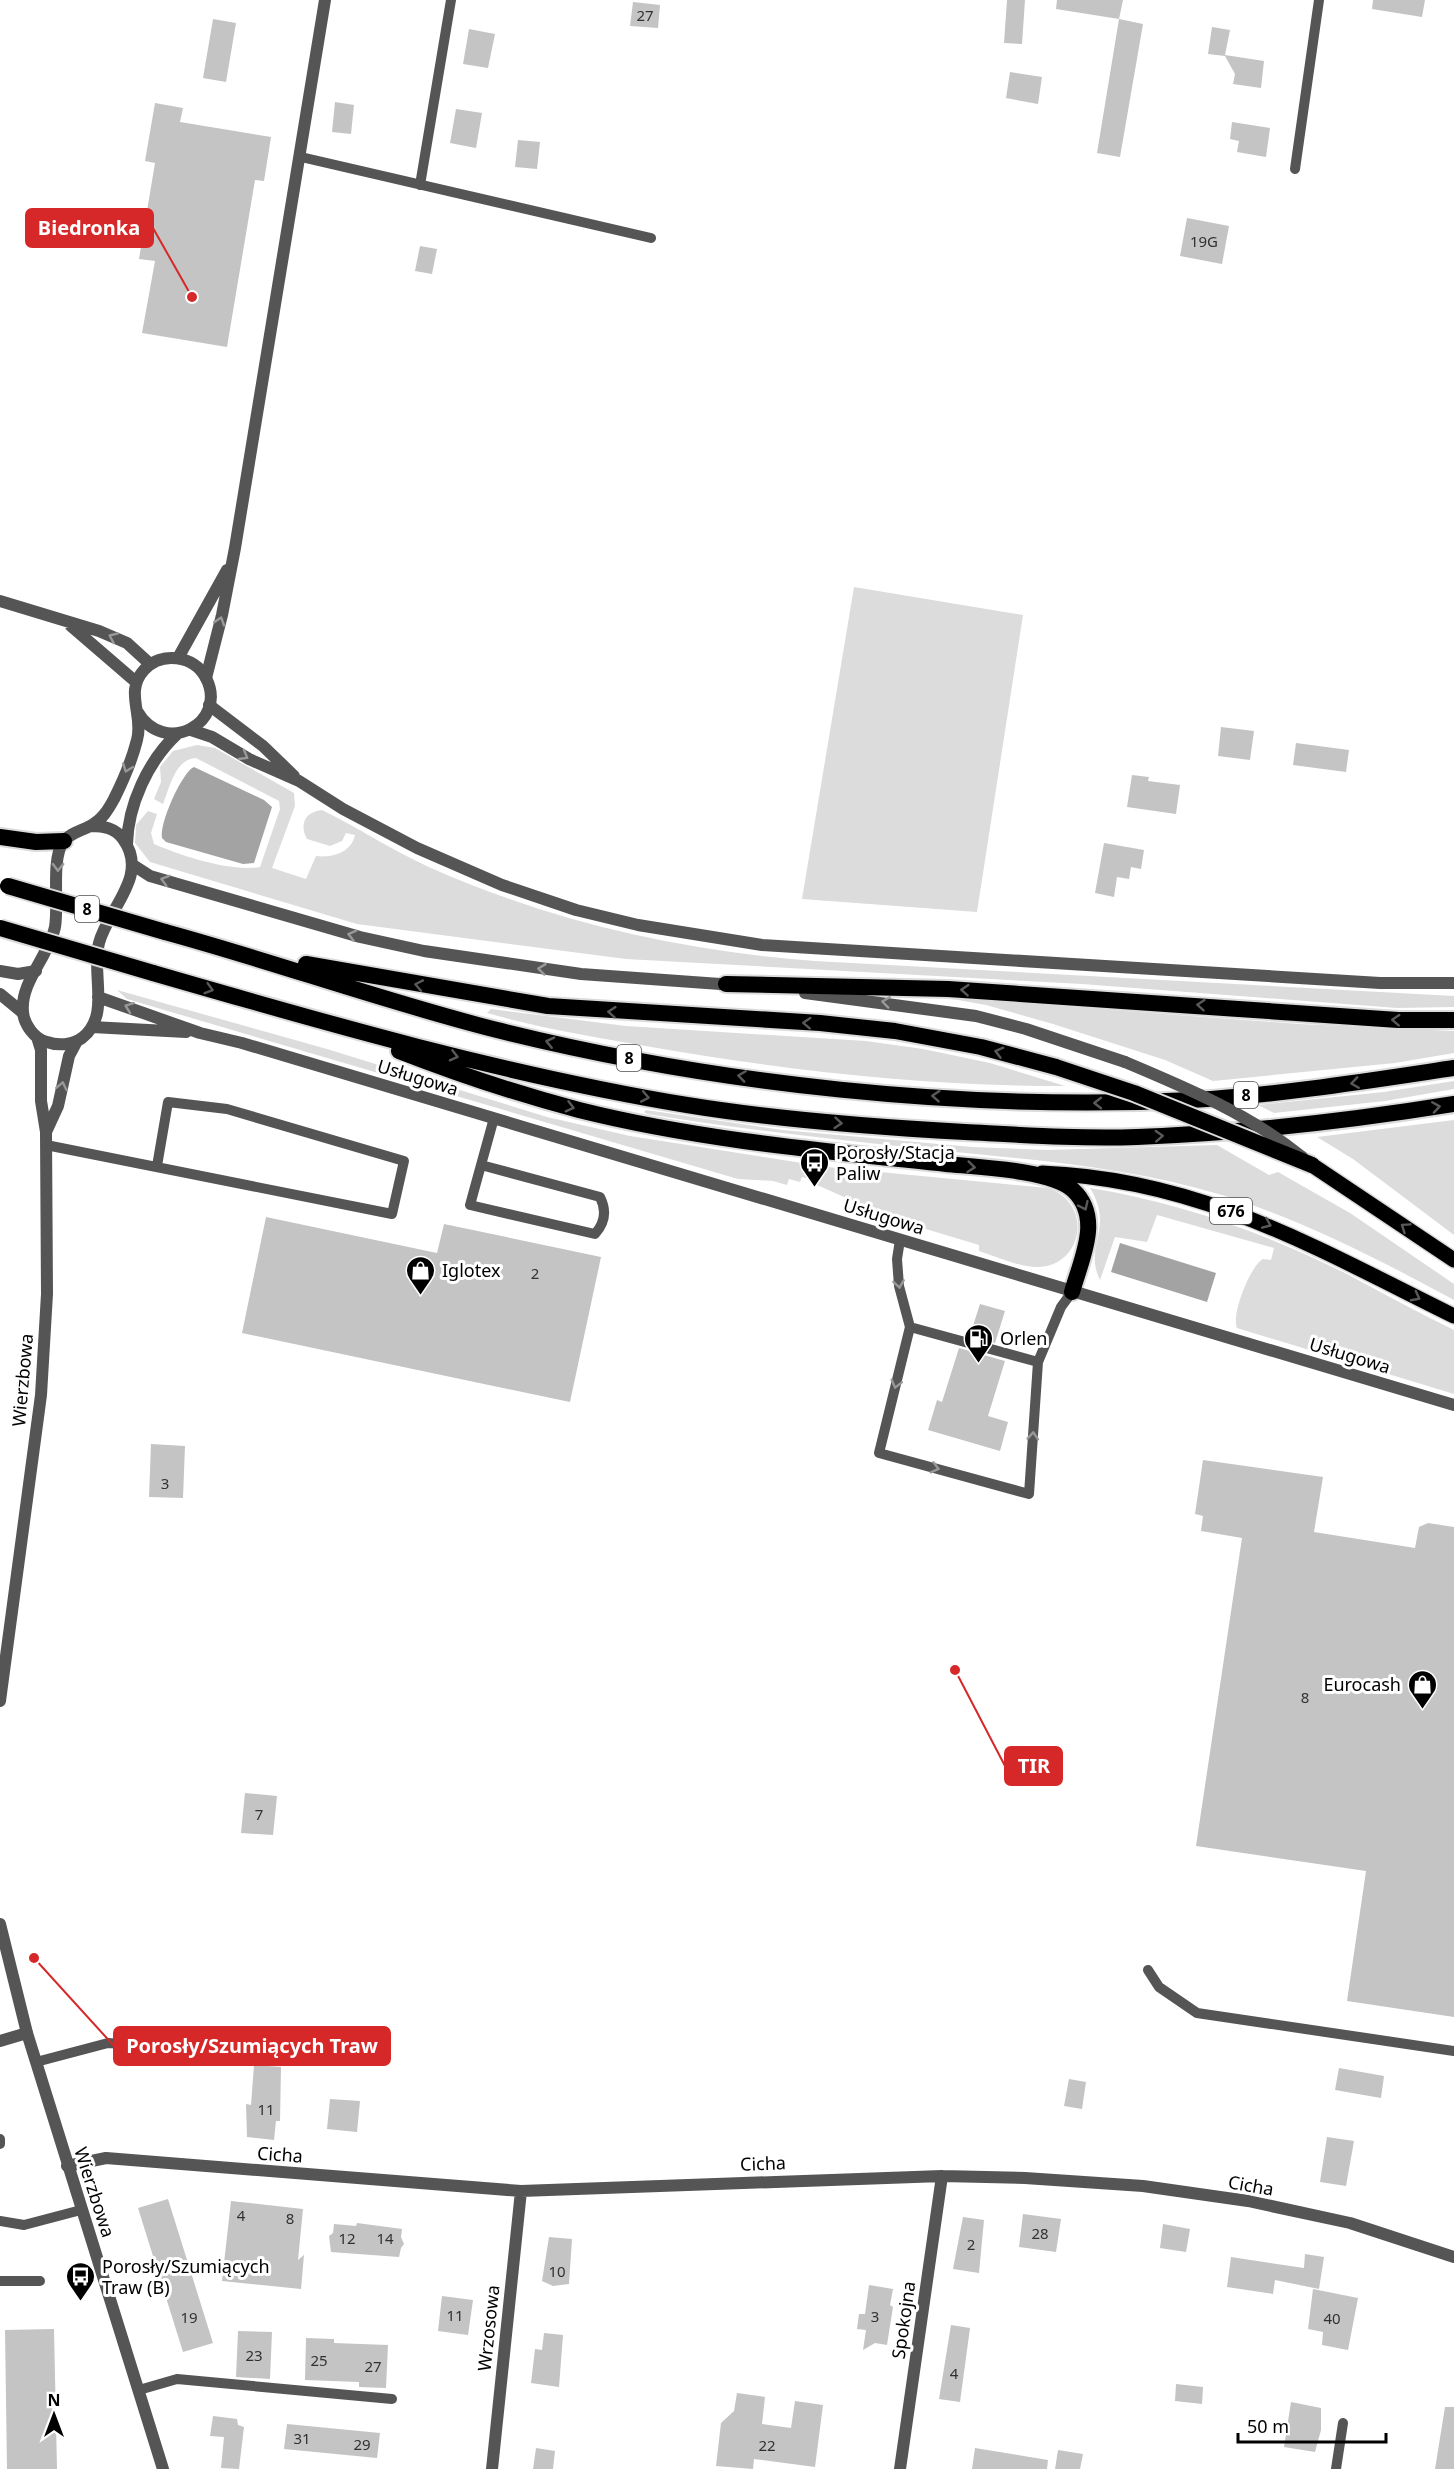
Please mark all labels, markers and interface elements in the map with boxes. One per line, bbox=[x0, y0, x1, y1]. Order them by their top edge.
house number: 27 bbox=[636, 5, 654, 25]
callout: Biedronka bbox=[26, 209, 153, 247]
text: Biedronka bbox=[38, 214, 140, 241]
house number: 19G bbox=[1190, 231, 1218, 251]
one-way arrow bbox=[212, 616, 225, 627]
one-way arrow bbox=[108, 632, 119, 644]
one-way arrow bbox=[237, 748, 248, 760]
one-way arrow bbox=[122, 762, 135, 773]
one-way arrow bbox=[52, 862, 64, 871]
one-way arrow bbox=[160, 875, 171, 887]
road number: 8 bbox=[75, 896, 99, 922]
one-way arrow bbox=[347, 930, 358, 942]
one-way arrow bbox=[537, 963, 547, 976]
one-way arrow bbox=[414, 979, 424, 992]
one-way arrow bbox=[203, 982, 214, 994]
one-way arrow bbox=[960, 983, 969, 996]
one-way arrow bbox=[881, 996, 890, 1008]
one-way arrow bbox=[1197, 999, 1206, 1012]
one-way arrow bbox=[124, 1002, 135, 1015]
one-way arrow bbox=[608, 1005, 617, 1018]
one-way arrow bbox=[1391, 1013, 1400, 1026]
one-way arrow bbox=[802, 1016, 811, 1029]
one-way arrow bbox=[546, 1036, 556, 1049]
road number: 8 bbox=[617, 1045, 641, 1071]
one-way arrow bbox=[994, 1047, 1005, 1059]
one-way arrow bbox=[449, 1048, 459, 1061]
street label: Usługowa bbox=[375, 1053, 461, 1101]
one-way arrow bbox=[738, 1071, 747, 1083]
one-way arrow bbox=[1350, 1076, 1360, 1089]
one-way arrow bbox=[55, 1082, 68, 1092]
road number: 8 bbox=[1234, 1082, 1258, 1108]
one-way arrow bbox=[640, 1089, 650, 1102]
one-way arrow bbox=[932, 1089, 941, 1102]
one-way arrow bbox=[1093, 1097, 1102, 1109]
one-way arrow bbox=[564, 1100, 575, 1112]
one-way arrow bbox=[1431, 1101, 1441, 1113]
one-way arrow bbox=[834, 1116, 843, 1129]
one-way arrow bbox=[1154, 1129, 1163, 1142]
place label: Porosły/Stacja Paliw bbox=[836, 1140, 955, 1185]
bus stop icon: Porosły/Stacja Paliw bbox=[799, 1146, 831, 1188]
one-way arrow bbox=[966, 1160, 976, 1173]
street label: Usługowa bbox=[841, 1192, 927, 1240]
road number: 676 bbox=[1210, 1198, 1252, 1224]
one-way arrow bbox=[1076, 1200, 1088, 1211]
one-way arrow bbox=[1261, 1217, 1272, 1229]
one-way arrow bbox=[1401, 1223, 1412, 1234]
shop icon: Iglotex bbox=[405, 1254, 437, 1296]
place label: Iglotex bbox=[442, 1258, 501, 1282]
house number: 2 bbox=[531, 1263, 539, 1283]
one-way arrow bbox=[893, 1279, 905, 1289]
one-way arrow bbox=[1410, 1290, 1421, 1301]
fuel station icon: Orlen bbox=[963, 1322, 995, 1364]
place label: Orlen bbox=[1000, 1326, 1047, 1350]
street label: Usługowa bbox=[1307, 1331, 1393, 1379]
street label: Wierzbowa bbox=[6, 1332, 38, 1428]
one-way arrow bbox=[891, 1379, 904, 1389]
one-way arrow bbox=[1026, 1431, 1039, 1440]
one-way arrow bbox=[930, 1461, 940, 1474]
house number: 3 bbox=[161, 1473, 169, 1493]
shop icon: Eurocash bbox=[1406, 1668, 1438, 1710]
place label: Eurocash bbox=[1323, 1672, 1401, 1696]
house number: 8 bbox=[1301, 1687, 1309, 1707]
callout: TIR bbox=[1005, 1747, 1062, 1785]
text: TIR bbox=[1018, 1752, 1051, 1779]
house number: 7 bbox=[255, 1804, 263, 1824]
callout: Porosły/Szumiących Traw bbox=[114, 2027, 390, 2065]
text: Porosły/Szumiących Traw bbox=[126, 2032, 378, 2059]
house number: 11 bbox=[257, 2099, 275, 2119]
street label: Cicha bbox=[256, 2140, 304, 2168]
street label: Wierzbowa bbox=[69, 2144, 121, 2240]
street label: Cicha bbox=[740, 2150, 786, 2176]
street label: Cicha bbox=[1226, 2169, 1276, 2201]
house number: 4 bbox=[237, 2205, 246, 2225]
house number: 8 bbox=[286, 2208, 294, 2228]
house number: 28 bbox=[1031, 2223, 1049, 2243]
house number: 12 bbox=[338, 2228, 356, 2248]
house number: 14 bbox=[376, 2228, 394, 2248]
house number: 2 bbox=[967, 2234, 975, 2254]
place label: Porosły/Szumiących Traw (B) bbox=[102, 2254, 270, 2299]
bus stop icon: Porosły/Szumiących Traw (B) bbox=[65, 2260, 97, 2302]
house number: 10 bbox=[548, 2261, 566, 2281]
street label: Spokojna bbox=[886, 2280, 920, 2360]
street label: Wrzosowa bbox=[472, 2284, 504, 2372]
house number: 11 bbox=[446, 2305, 464, 2325]
house number: 3 bbox=[871, 2306, 879, 2326]
house number: 19 bbox=[180, 2307, 198, 2327]
house number: 40 bbox=[1323, 2308, 1341, 2328]
house number: 23 bbox=[245, 2345, 263, 2365]
house number: 25 bbox=[310, 2350, 328, 2370]
house number: 27 bbox=[364, 2356, 382, 2376]
house number: 4 bbox=[950, 2363, 959, 2383]
north arrow bbox=[24, 2385, 84, 2445]
text: N bbox=[47, 2389, 61, 2411]
scale bar bbox=[1238, 2406, 1386, 2444]
text: 50 m bbox=[1247, 2414, 1289, 2438]
house number: 31 bbox=[293, 2428, 311, 2448]
house number: 29 bbox=[353, 2434, 371, 2454]
house number: 22 bbox=[758, 2435, 776, 2455]

